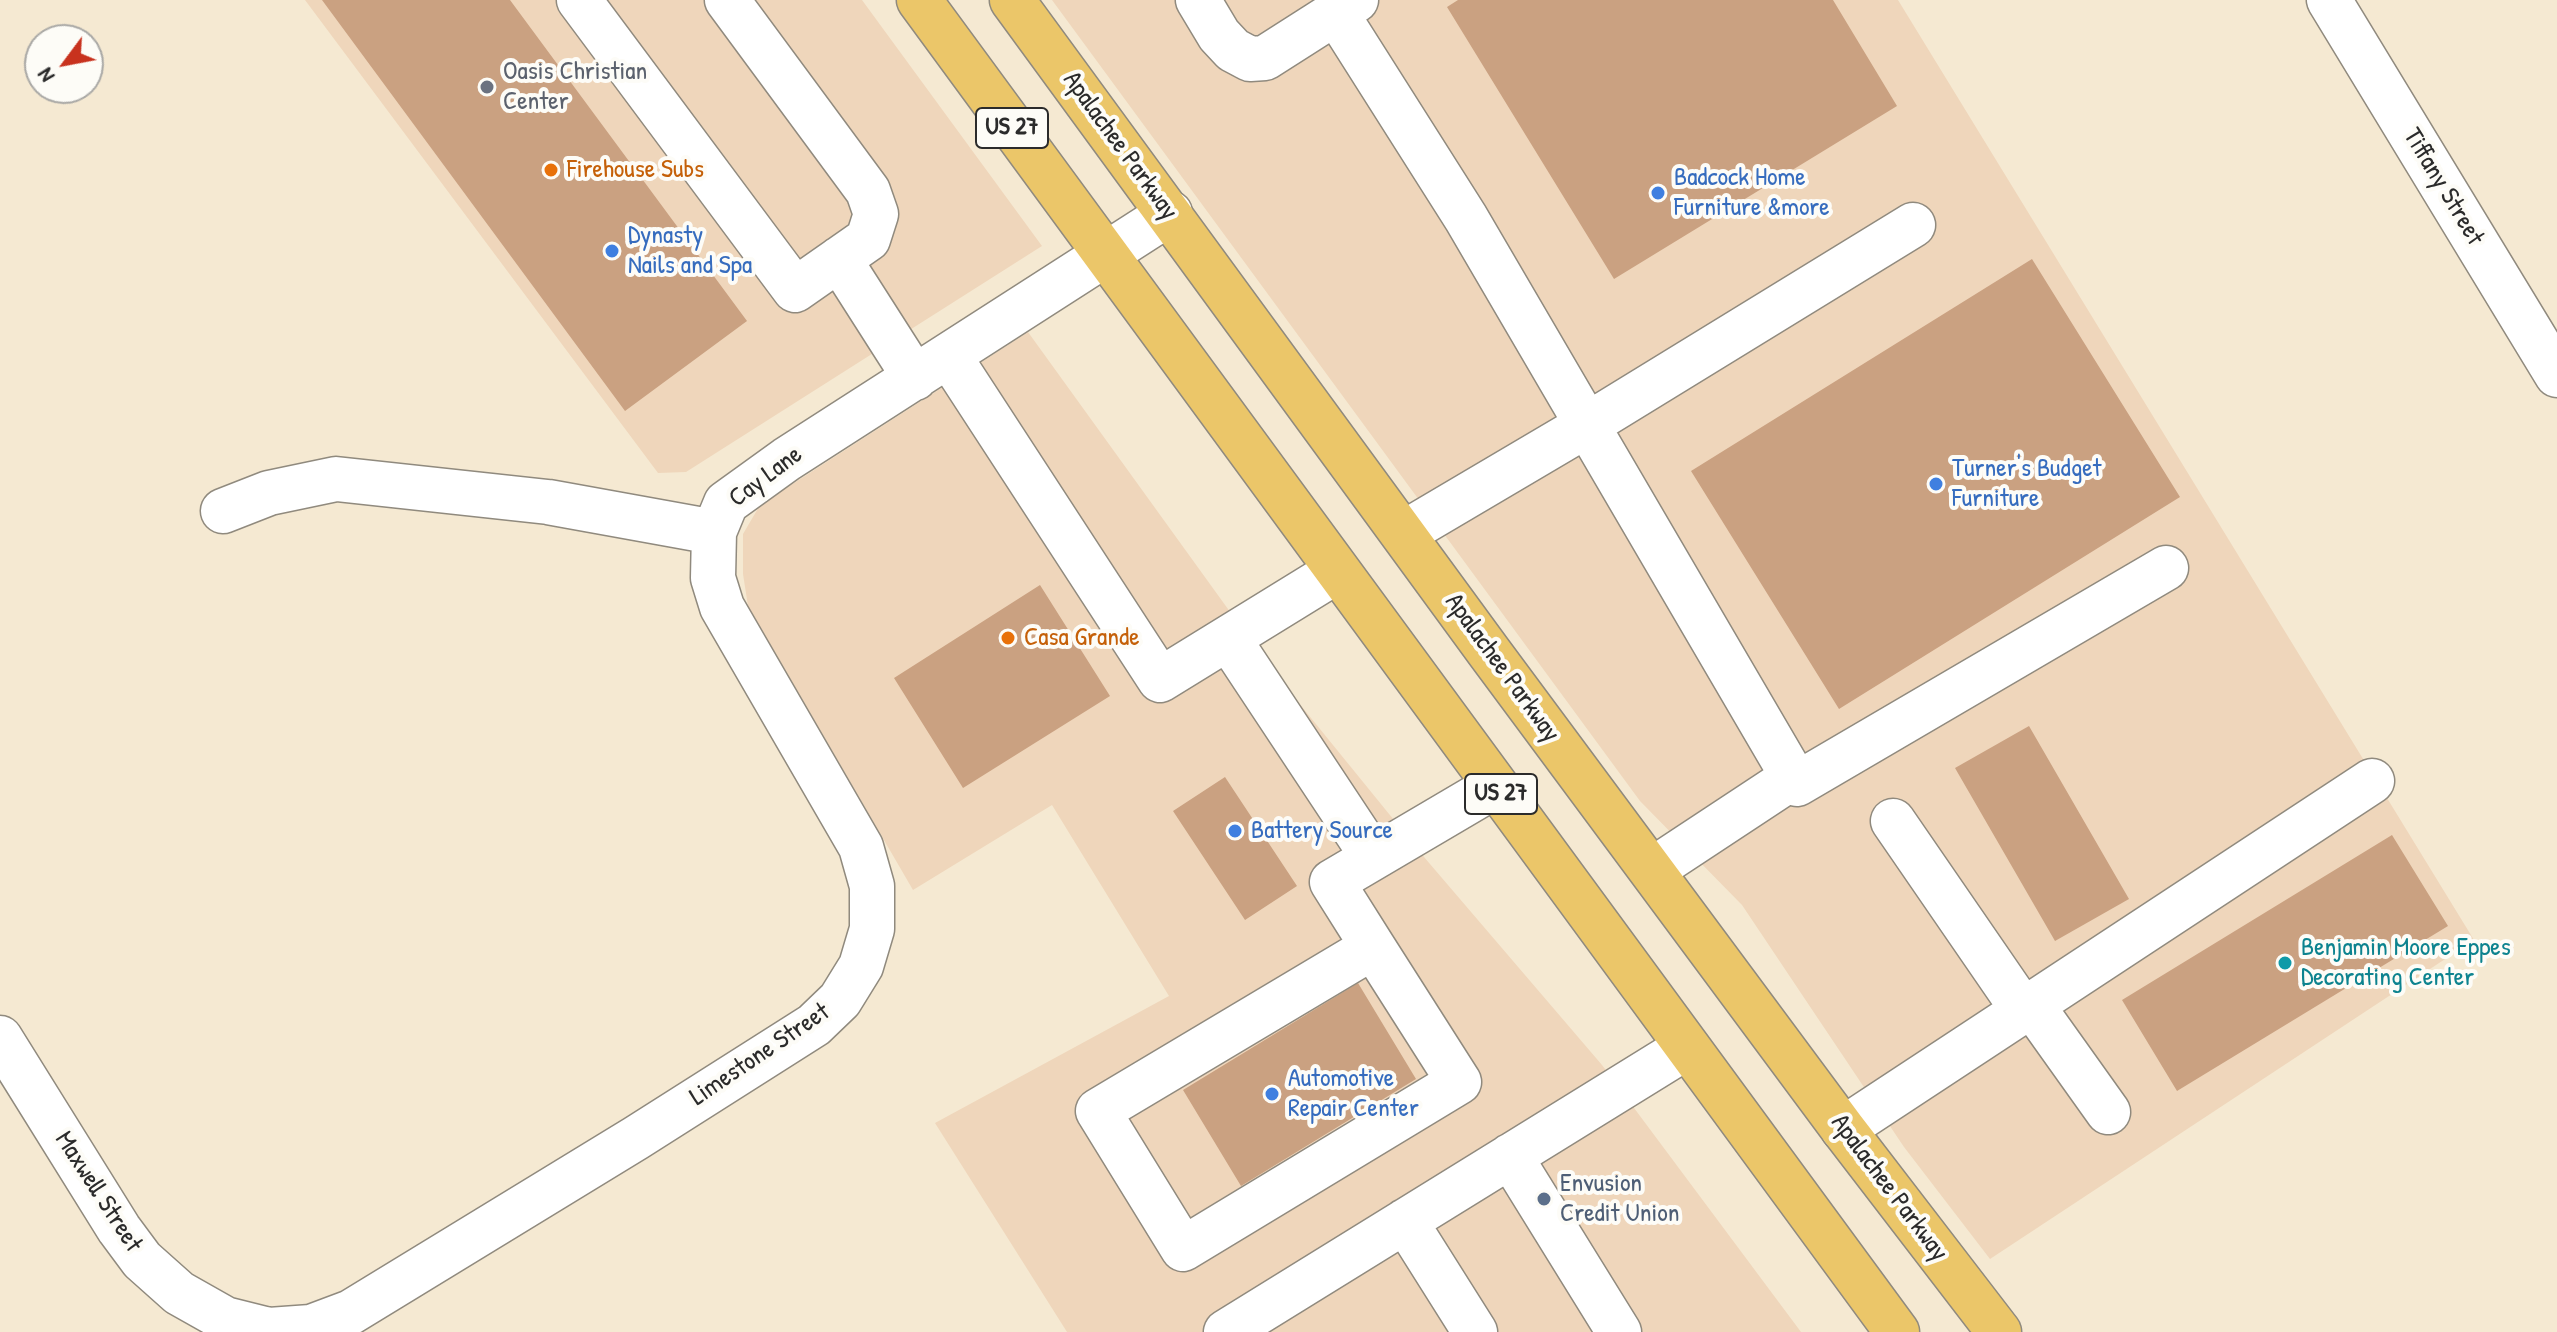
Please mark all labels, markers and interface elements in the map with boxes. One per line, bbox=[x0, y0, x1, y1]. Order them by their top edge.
north arrow bbox=[24, 24, 104, 104]
place label: Oasis Christian Center bbox=[503, 56, 647, 118]
text: N bbox=[30, 63, 61, 89]
street label: Apalachee Parkway bbox=[1056, 66, 1184, 226]
marker: Oasis Christian Center bbox=[478, 78, 496, 96]
road number: US 27 bbox=[976, 108, 1048, 148]
street label: Tiffany Street bbox=[2396, 123, 2490, 251]
place label: Firehouse Subs bbox=[567, 154, 704, 186]
marker: Firehouse Subs bbox=[542, 161, 560, 179]
place label: Badcock Home Furniture &more bbox=[1674, 162, 1830, 224]
marker: Badcock Home Furniture &more bbox=[1649, 184, 1667, 202]
place label: Dynasty Nails and Spa bbox=[628, 220, 752, 282]
marker: Dynasty Nails and Spa bbox=[603, 242, 621, 260]
street label: Cay Lane bbox=[723, 439, 809, 515]
place label: Turner's Budget Furniture bbox=[1952, 453, 2102, 514]
marker: Turner's Budget Furniture bbox=[1927, 475, 1945, 493]
street label: Apalachee Parkway bbox=[1438, 588, 1566, 748]
place label: Casa Grande bbox=[1024, 622, 1140, 654]
marker: Casa Grande bbox=[999, 629, 1017, 647]
road number: US 27 bbox=[1465, 774, 1537, 814]
place label: Battery Source bbox=[1251, 815, 1393, 847]
marker: Battery Source bbox=[1226, 822, 1244, 840]
place label: Benjamin Moore Eppes Decorating Center bbox=[2301, 932, 2511, 994]
marker: Benjamin Moore Eppes Decorating Center bbox=[2276, 954, 2294, 972]
street label: Limestone Street bbox=[684, 997, 836, 1113]
place label: Automotive Repair Center bbox=[1288, 1063, 1419, 1124]
marker: Automotive Repair Center bbox=[1263, 1085, 1281, 1103]
street label: Apalachee Parkway bbox=[1824, 1109, 1954, 1267]
street label: Maxwell Street bbox=[47, 1126, 149, 1258]
place label: Envusion Credit Union bbox=[1560, 1168, 1680, 1230]
marker: Envusion Credit Union bbox=[1535, 1190, 1553, 1208]

